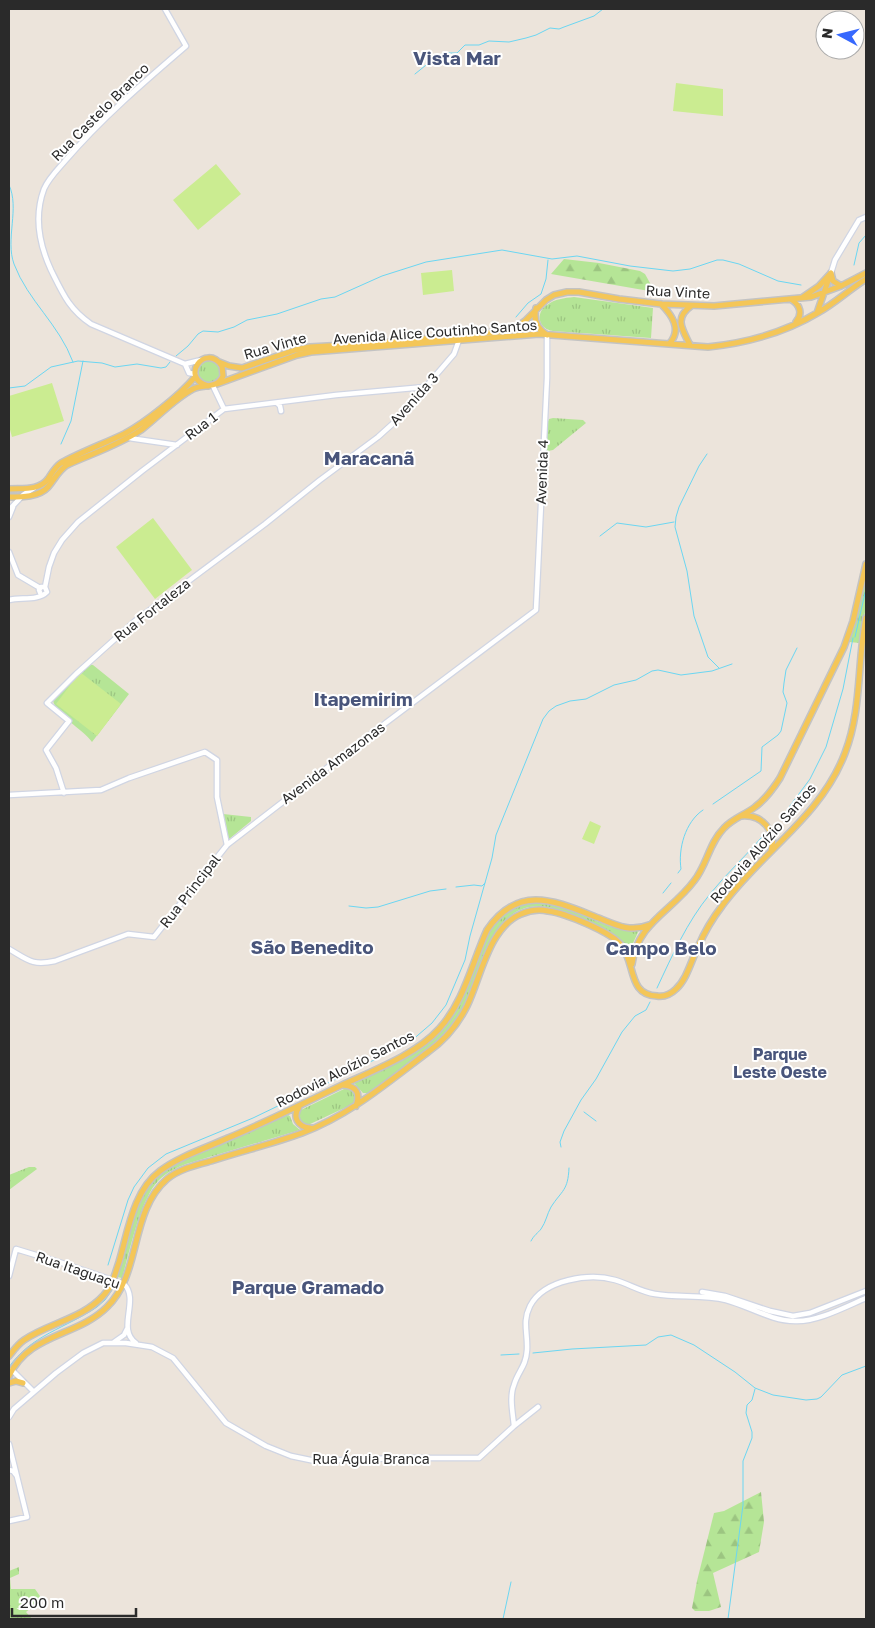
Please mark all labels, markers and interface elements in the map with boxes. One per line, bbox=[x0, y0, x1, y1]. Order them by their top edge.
north arrow bbox=[815, 10, 865, 60]
text: N bbox=[818, 27, 836, 40]
district label: Vista Mar bbox=[413, 46, 502, 69]
street label: Rua Castelo Branco bbox=[47, 59, 152, 164]
street label: Rua Vinte bbox=[645, 281, 711, 302]
street label: Avenida Alice Coutinho Santos bbox=[332, 316, 538, 347]
street label: Rua Vinte bbox=[242, 328, 308, 363]
street label: Avenida 3 bbox=[386, 369, 442, 428]
street label: Rua 1 bbox=[181, 408, 220, 443]
street label: Avenida 4 bbox=[532, 439, 551, 505]
district label: Maracanã bbox=[324, 446, 414, 469]
street label: Rua Fortaleza bbox=[110, 574, 193, 645]
district label: Itapemirim bbox=[313, 687, 413, 710]
street label: Avenida Amazonas bbox=[277, 718, 388, 807]
street label: Rodovia Aloízio Santos bbox=[706, 779, 819, 906]
street label: Rua Principal bbox=[156, 851, 224, 931]
district label: São Benedito bbox=[250, 935, 374, 958]
district label: Campo Belo bbox=[605, 936, 717, 959]
street label: Rodovia Aloízio Santos bbox=[273, 1026, 417, 1111]
district label: Parque Leste Oeste bbox=[733, 1044, 827, 1082]
street label: Rua Itaguaçu bbox=[34, 1247, 123, 1292]
district label: Parque Gramado bbox=[232, 1275, 384, 1298]
street label: Rua Águia Branca bbox=[312, 1450, 430, 1467]
scale bar bbox=[12, 1586, 136, 1618]
text: 200 m bbox=[20, 1593, 64, 1611]

